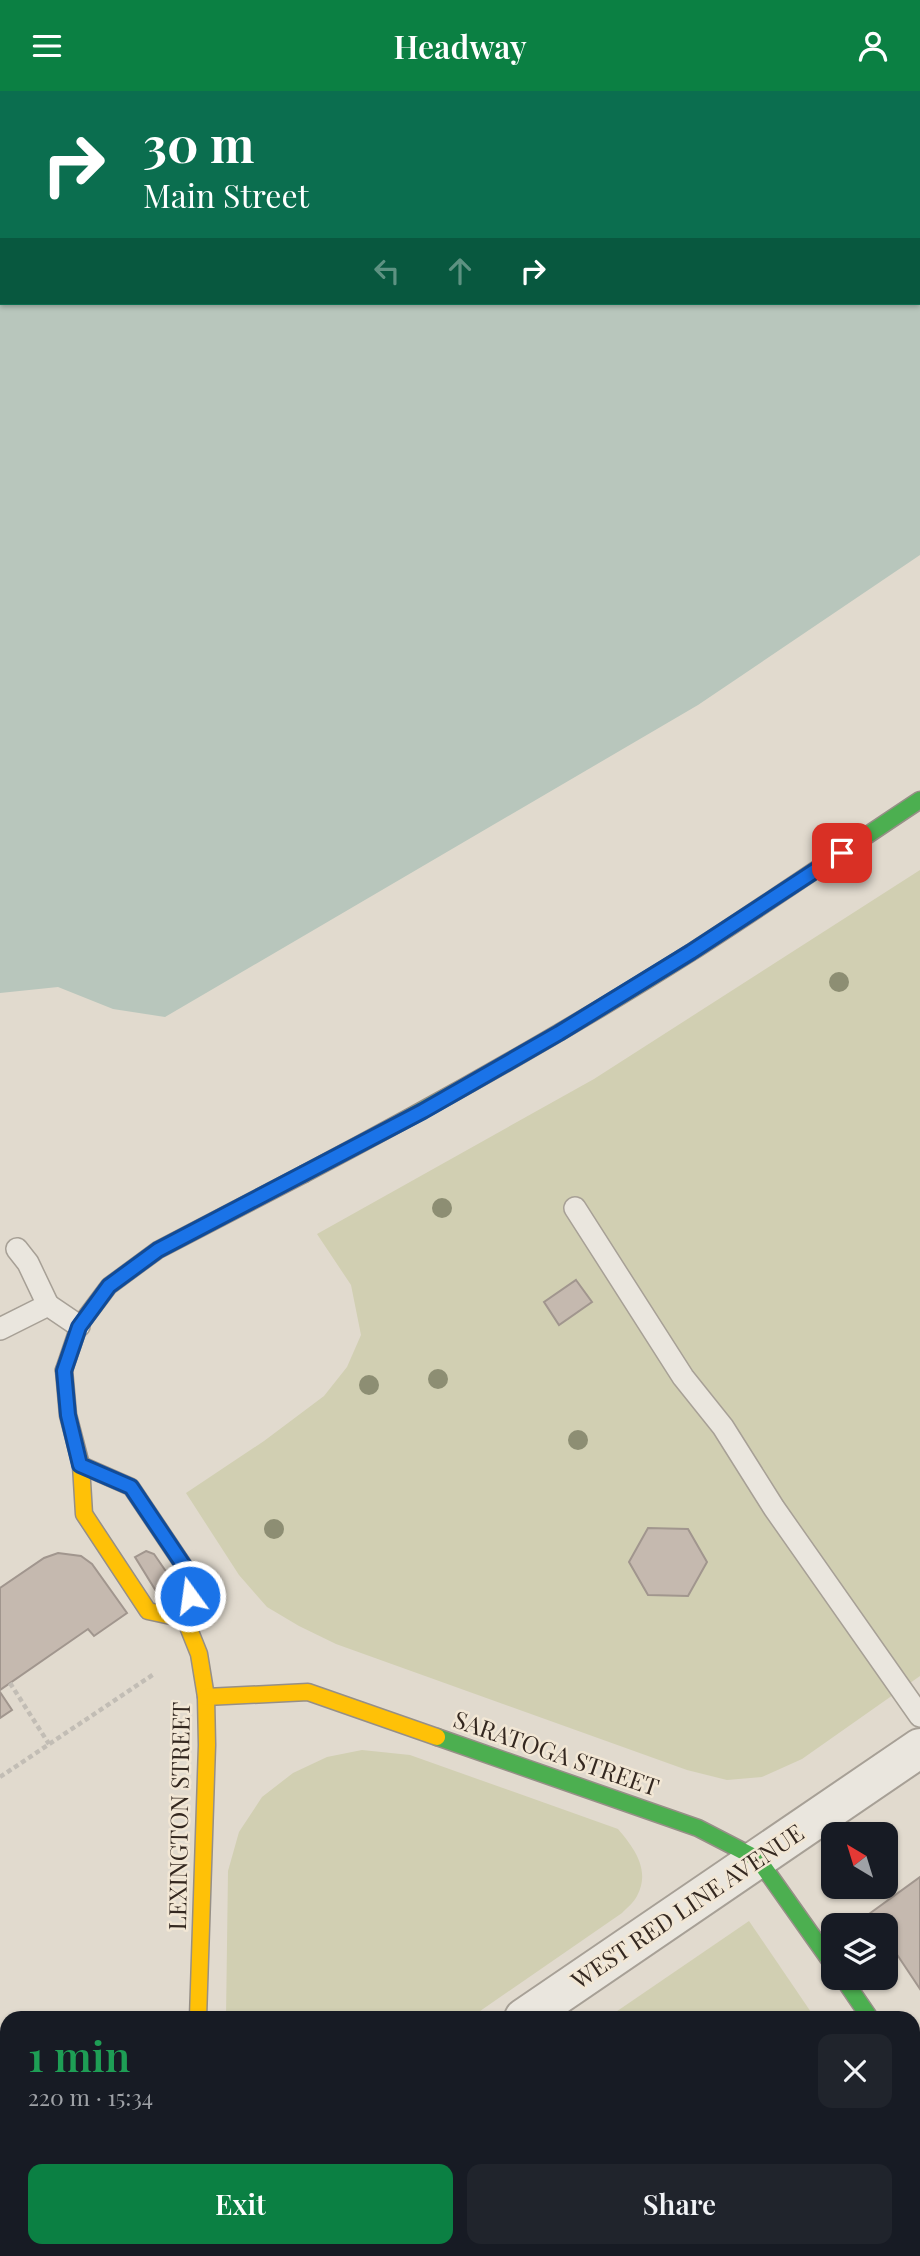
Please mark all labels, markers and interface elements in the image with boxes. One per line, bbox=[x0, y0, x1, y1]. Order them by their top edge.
text: Headway bbox=[393, 24, 527, 67]
icon: menu bbox=[28, 27, 66, 65]
icon: person bbox=[854, 27, 892, 65]
text: 30 m bbox=[143, 110, 254, 175]
icon: right bbox=[28, 119, 119, 210]
text: Main Street bbox=[143, 173, 309, 216]
icon: left bbox=[368, 252, 406, 290]
icon: ahead bbox=[441, 252, 479, 290]
icon: right bbox=[514, 252, 552, 290]
pin bbox=[812, 823, 872, 883]
icon: arrive bbox=[823, 834, 861, 872]
position arrow bbox=[153, 1559, 227, 1633]
street label: LEXINGTON STREET bbox=[160, 1701, 196, 1931]
street label: SARATOGA STREET bbox=[450, 1702, 664, 1802]
street label: WEST RED LINE AVENUE bbox=[564, 1816, 809, 1996]
north arrow bbox=[821, 1822, 898, 1899]
map controls bbox=[821, 1822, 898, 1990]
button: layers bbox=[821, 1913, 898, 1990]
text: 1 min bbox=[28, 2027, 130, 2083]
button: close bbox=[818, 2034, 892, 2108]
text: 220 m · 15:34 bbox=[28, 2081, 153, 2112]
button: Exit bbox=[28, 2164, 453, 2244]
button: Share bbox=[467, 2164, 892, 2244]

